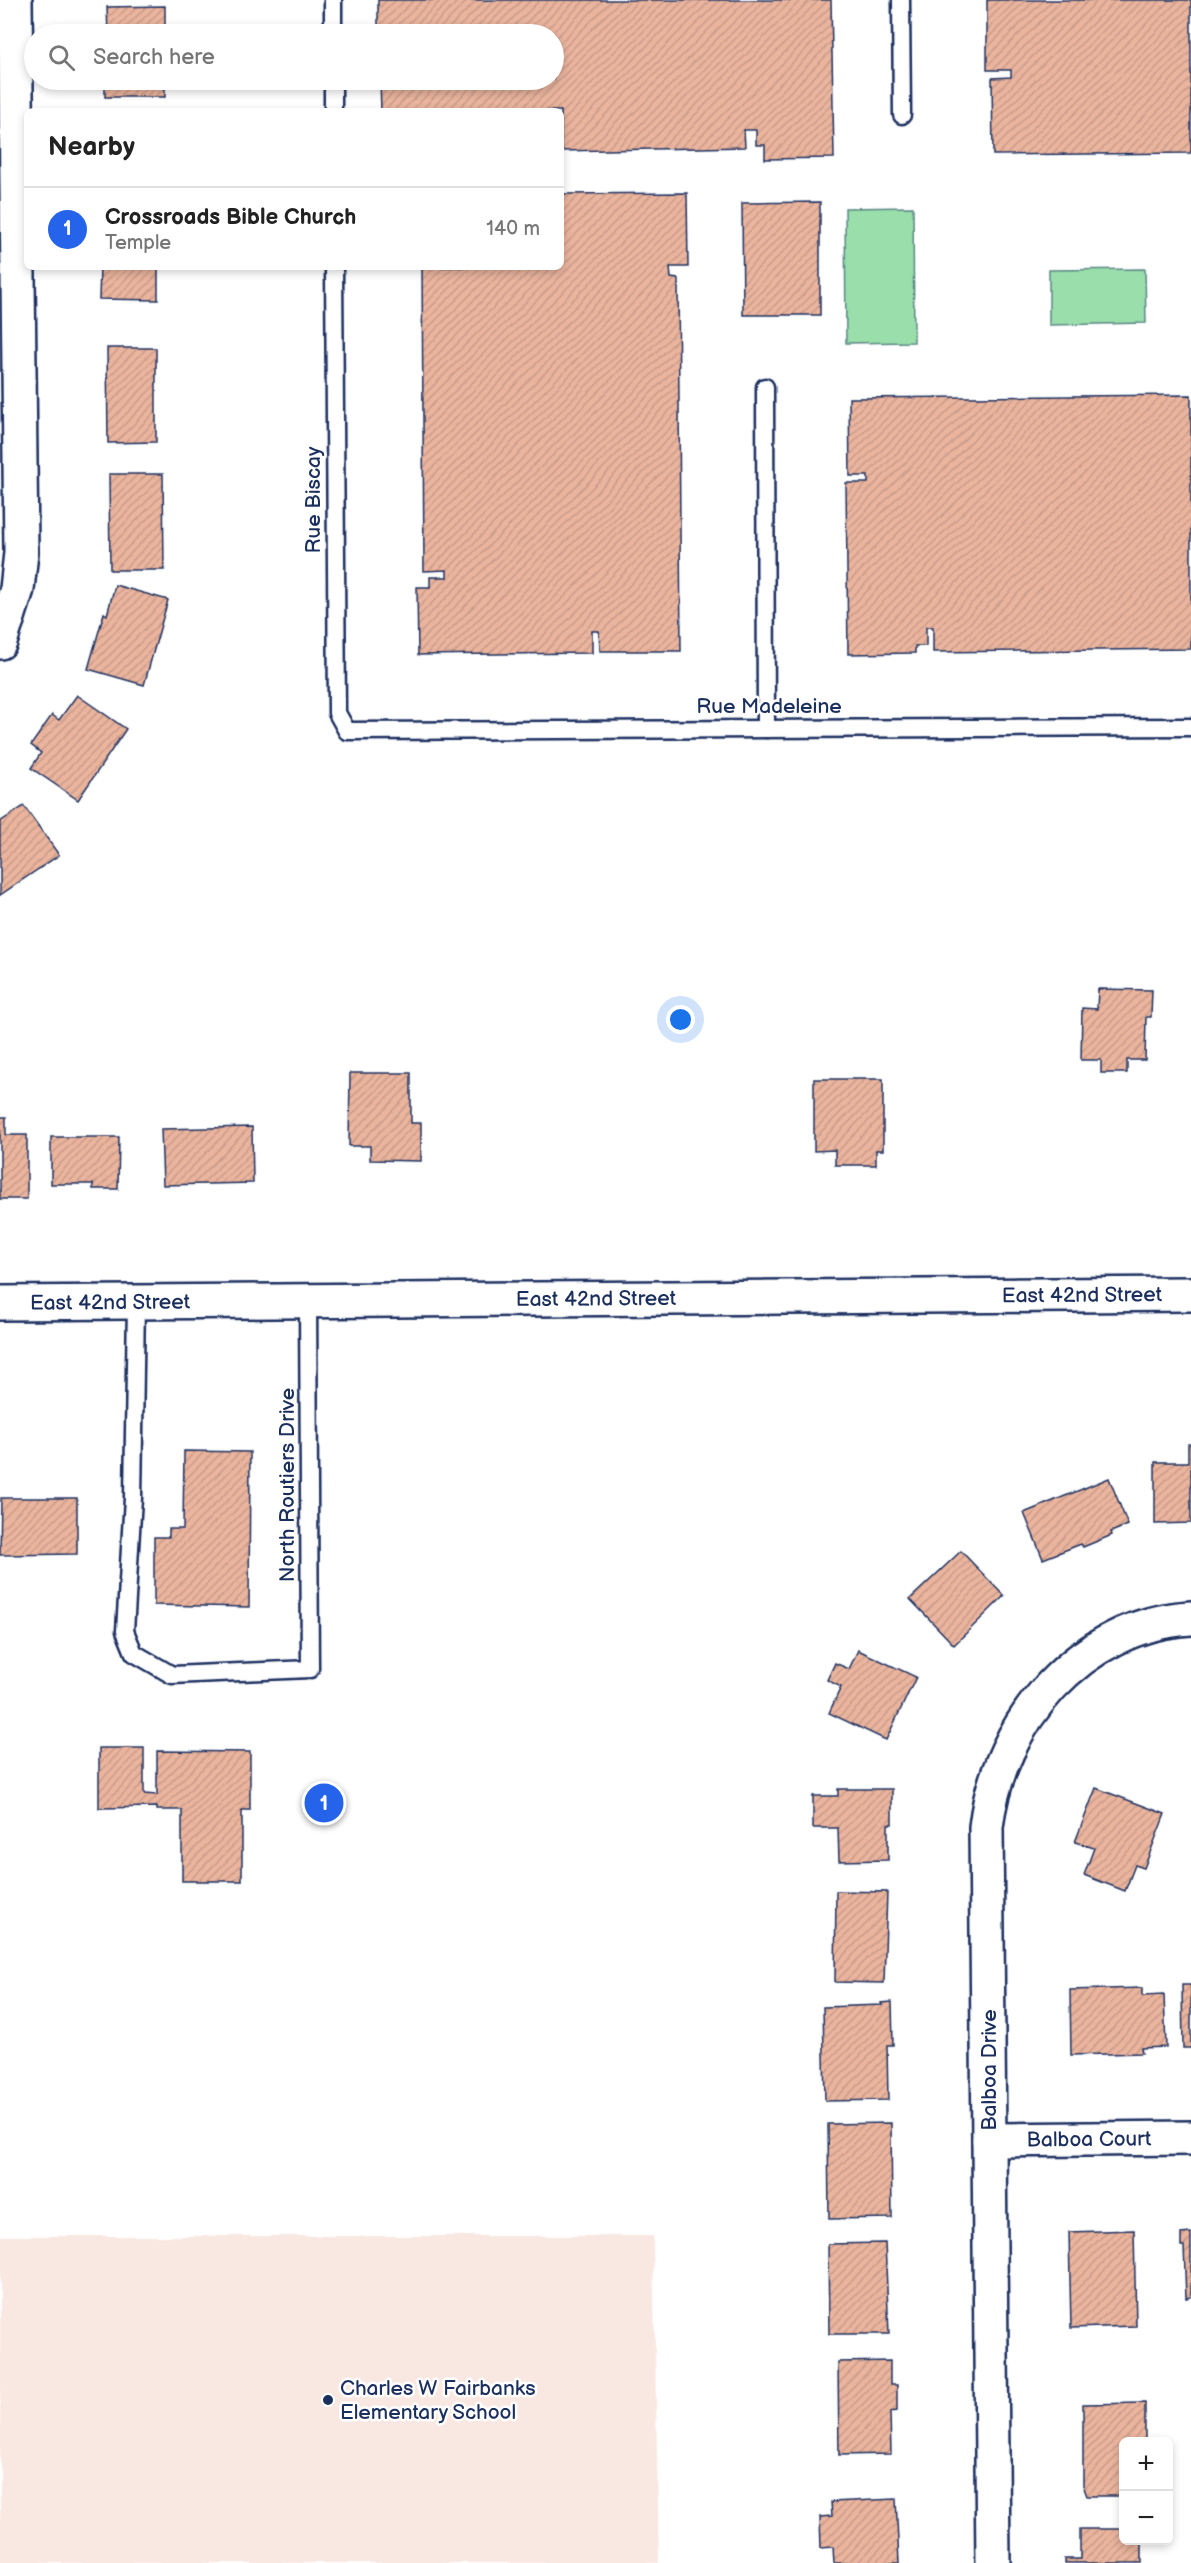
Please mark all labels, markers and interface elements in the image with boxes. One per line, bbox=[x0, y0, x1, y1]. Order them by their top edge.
search box bbox=[24, 24, 564, 90]
icon: search bbox=[45, 41, 78, 74]
text: Search here bbox=[93, 44, 215, 71]
text: Nearby bbox=[48, 132, 135, 163]
text: Crossroads Bible Church bbox=[105, 204, 356, 231]
text: 1 bbox=[63, 217, 72, 241]
text: 140 m bbox=[486, 217, 540, 241]
text: Temple bbox=[105, 231, 171, 255]
street label: Rue Biscay bbox=[301, 446, 326, 554]
street label: Rue Madeleine bbox=[696, 694, 842, 719]
your location bbox=[666, 1005, 695, 1034]
street label: East 42nd Street bbox=[1002, 1282, 1163, 1308]
street label: East 42nd Street bbox=[516, 1285, 677, 1312]
street label: East 42nd Street bbox=[30, 1289, 191, 1315]
street label: North Routiers Drive bbox=[275, 1388, 300, 1582]
pin: 1 bbox=[304, 1780, 344, 1826]
street label: Balboa Drive bbox=[977, 2009, 1002, 2131]
street label: Balboa Court bbox=[1026, 2126, 1152, 2152]
place label: Charles W Fairbanks Elementary School bbox=[340, 2376, 536, 2425]
marker: Charles W Fairbanks Elementary School bbox=[321, 2393, 335, 2407]
map controls bbox=[1119, 2437, 1173, 2545]
button: + bbox=[1119, 2437, 1173, 2491]
button: − bbox=[1119, 2491, 1173, 2545]

